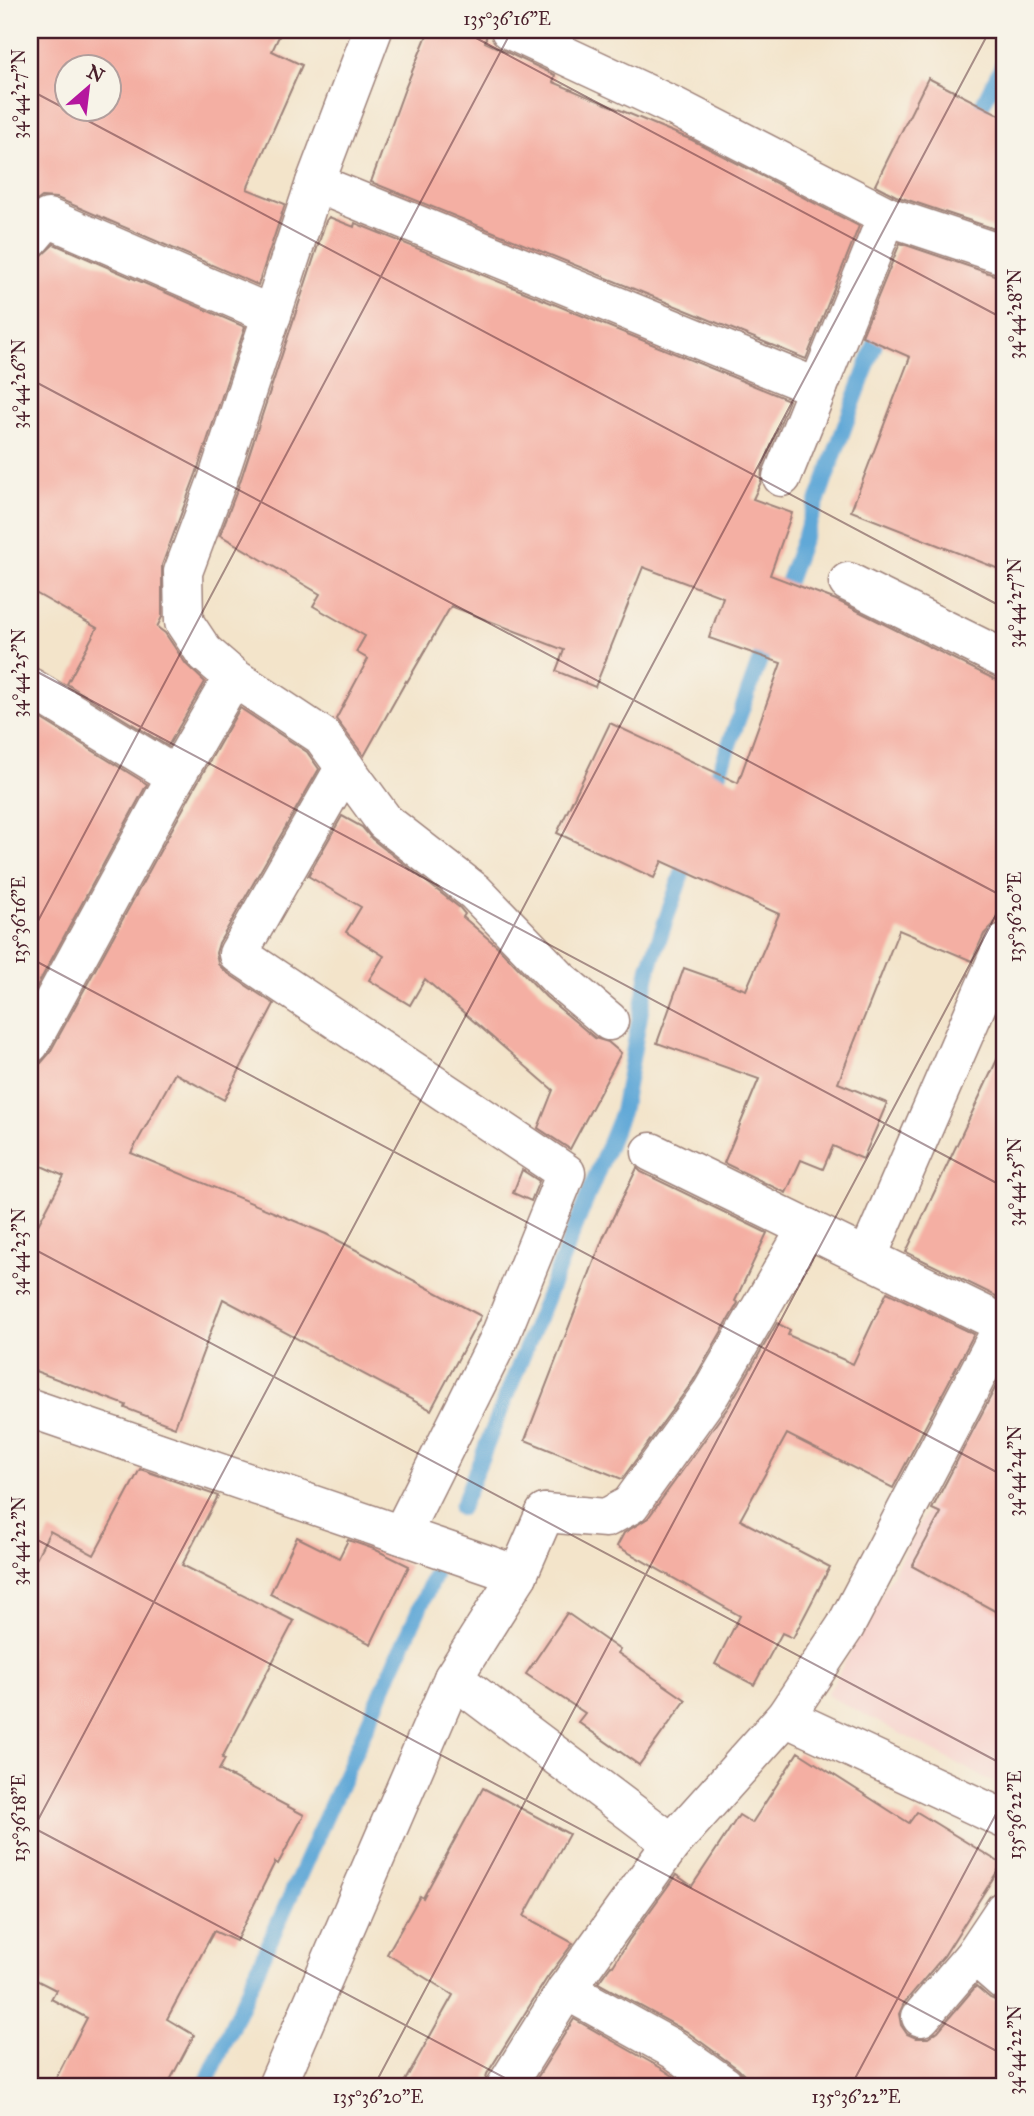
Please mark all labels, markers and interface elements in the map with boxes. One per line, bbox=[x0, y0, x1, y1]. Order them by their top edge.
text: 135°36'16"E bbox=[463, 8, 551, 30]
text: 34°44'27"N bbox=[8, 49, 30, 139]
north arrow bbox=[52, 52, 122, 122]
text: N bbox=[83, 59, 108, 87]
text: 34°44'28"N bbox=[1004, 269, 1026, 359]
text: 34°44'26"N bbox=[8, 339, 30, 429]
text: 34°44'27"N bbox=[1004, 558, 1026, 648]
text: 34°44'25"N bbox=[8, 628, 30, 718]
text: 135°36'20"E bbox=[1004, 872, 1026, 962]
text: 135°36'16"E bbox=[8, 876, 30, 964]
text: 34°44'25"N bbox=[1004, 1137, 1026, 1227]
text: 34°44'23"N bbox=[8, 1208, 30, 1296]
text: 34°44'24"N bbox=[1004, 1426, 1026, 1516]
text: 34°44'22"N bbox=[8, 1496, 30, 1586]
text: 135°36'22"E bbox=[1004, 1770, 1026, 1860]
text: 135°36'18"E bbox=[8, 1774, 30, 1862]
text: 34°44'22"N bbox=[1004, 2005, 1026, 2095]
text: 135°36'20"E bbox=[333, 2086, 423, 2108]
text: 135°36'22"E bbox=[811, 2086, 901, 2108]

